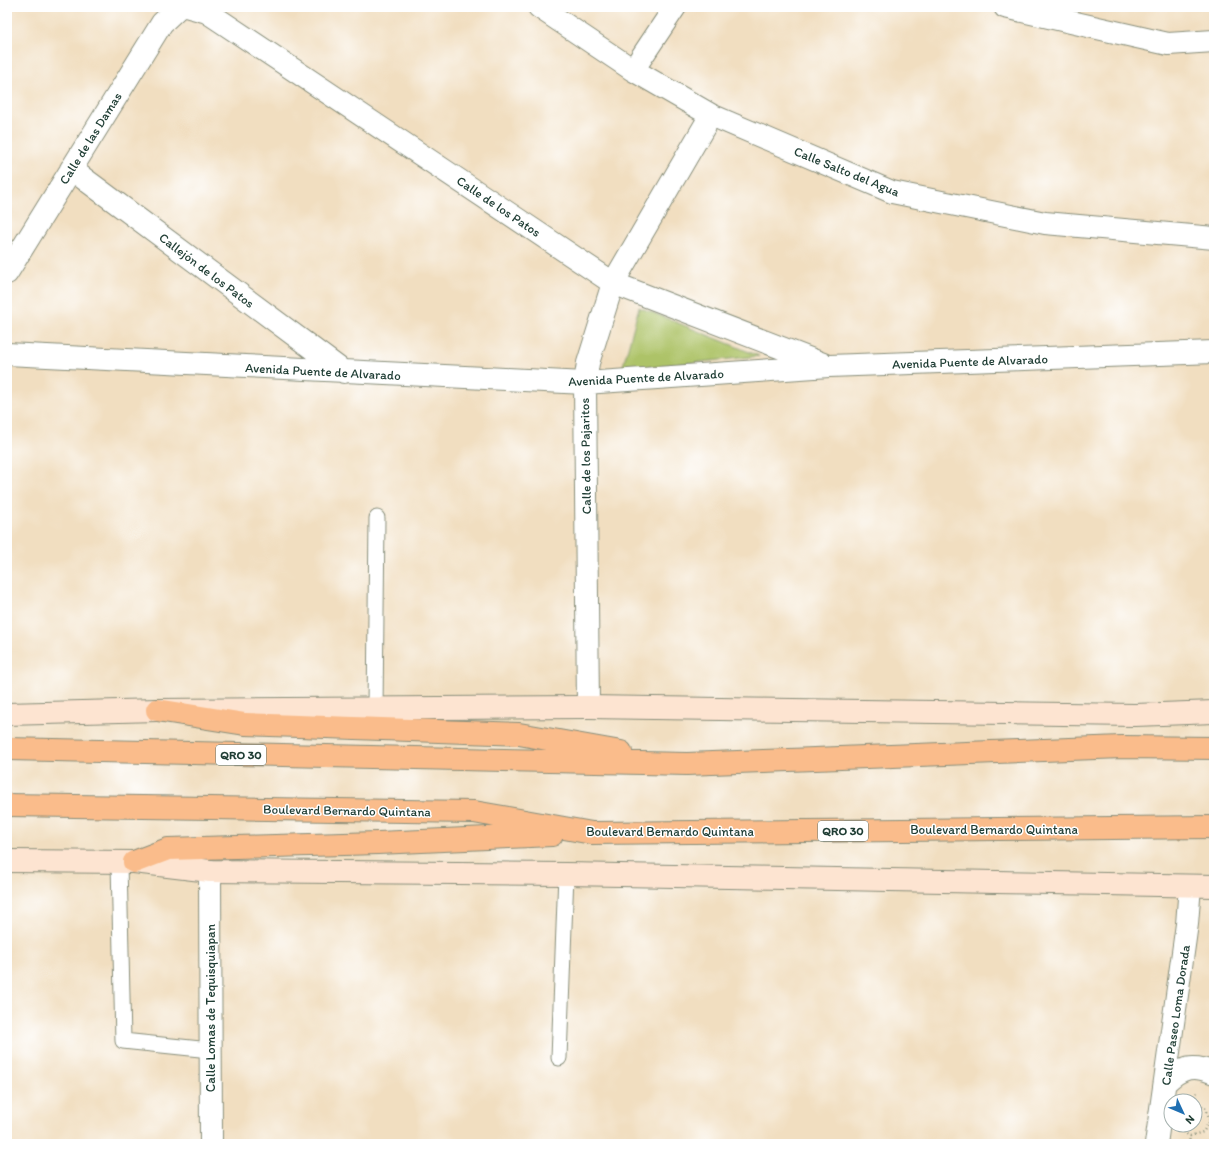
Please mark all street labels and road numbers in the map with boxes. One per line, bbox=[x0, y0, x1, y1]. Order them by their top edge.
street label: Calle de las Damas bbox=[56, 89, 125, 187]
street label: Calle Salto del Agua bbox=[792, 143, 902, 200]
street label: Calle de los Patos bbox=[454, 173, 544, 240]
street label: Callejón de los Patos bbox=[156, 230, 257, 311]
street label: Avenida Puente de Alvarado bbox=[892, 351, 1049, 372]
street label: Avenida Puente de Alvarado bbox=[245, 360, 402, 383]
street label: Avenida Puente de Alvarado bbox=[568, 366, 725, 389]
street label: Calle de los Pajaritos bbox=[577, 397, 594, 514]
road number: QRO 30 bbox=[216, 745, 266, 765]
street label: Boulevard Bernardo Quintana bbox=[263, 802, 432, 819]
road number: QRO 30 bbox=[818, 821, 868, 841]
street label: Boulevard Bernardo Quintana bbox=[910, 822, 1078, 837]
street label: Boulevard Bernardo Quintana bbox=[586, 824, 754, 839]
street label: Calle Lomas de Tequisquiapan bbox=[203, 923, 218, 1092]
street label: Calle Paseo Loma Dorada bbox=[1158, 944, 1193, 1086]

